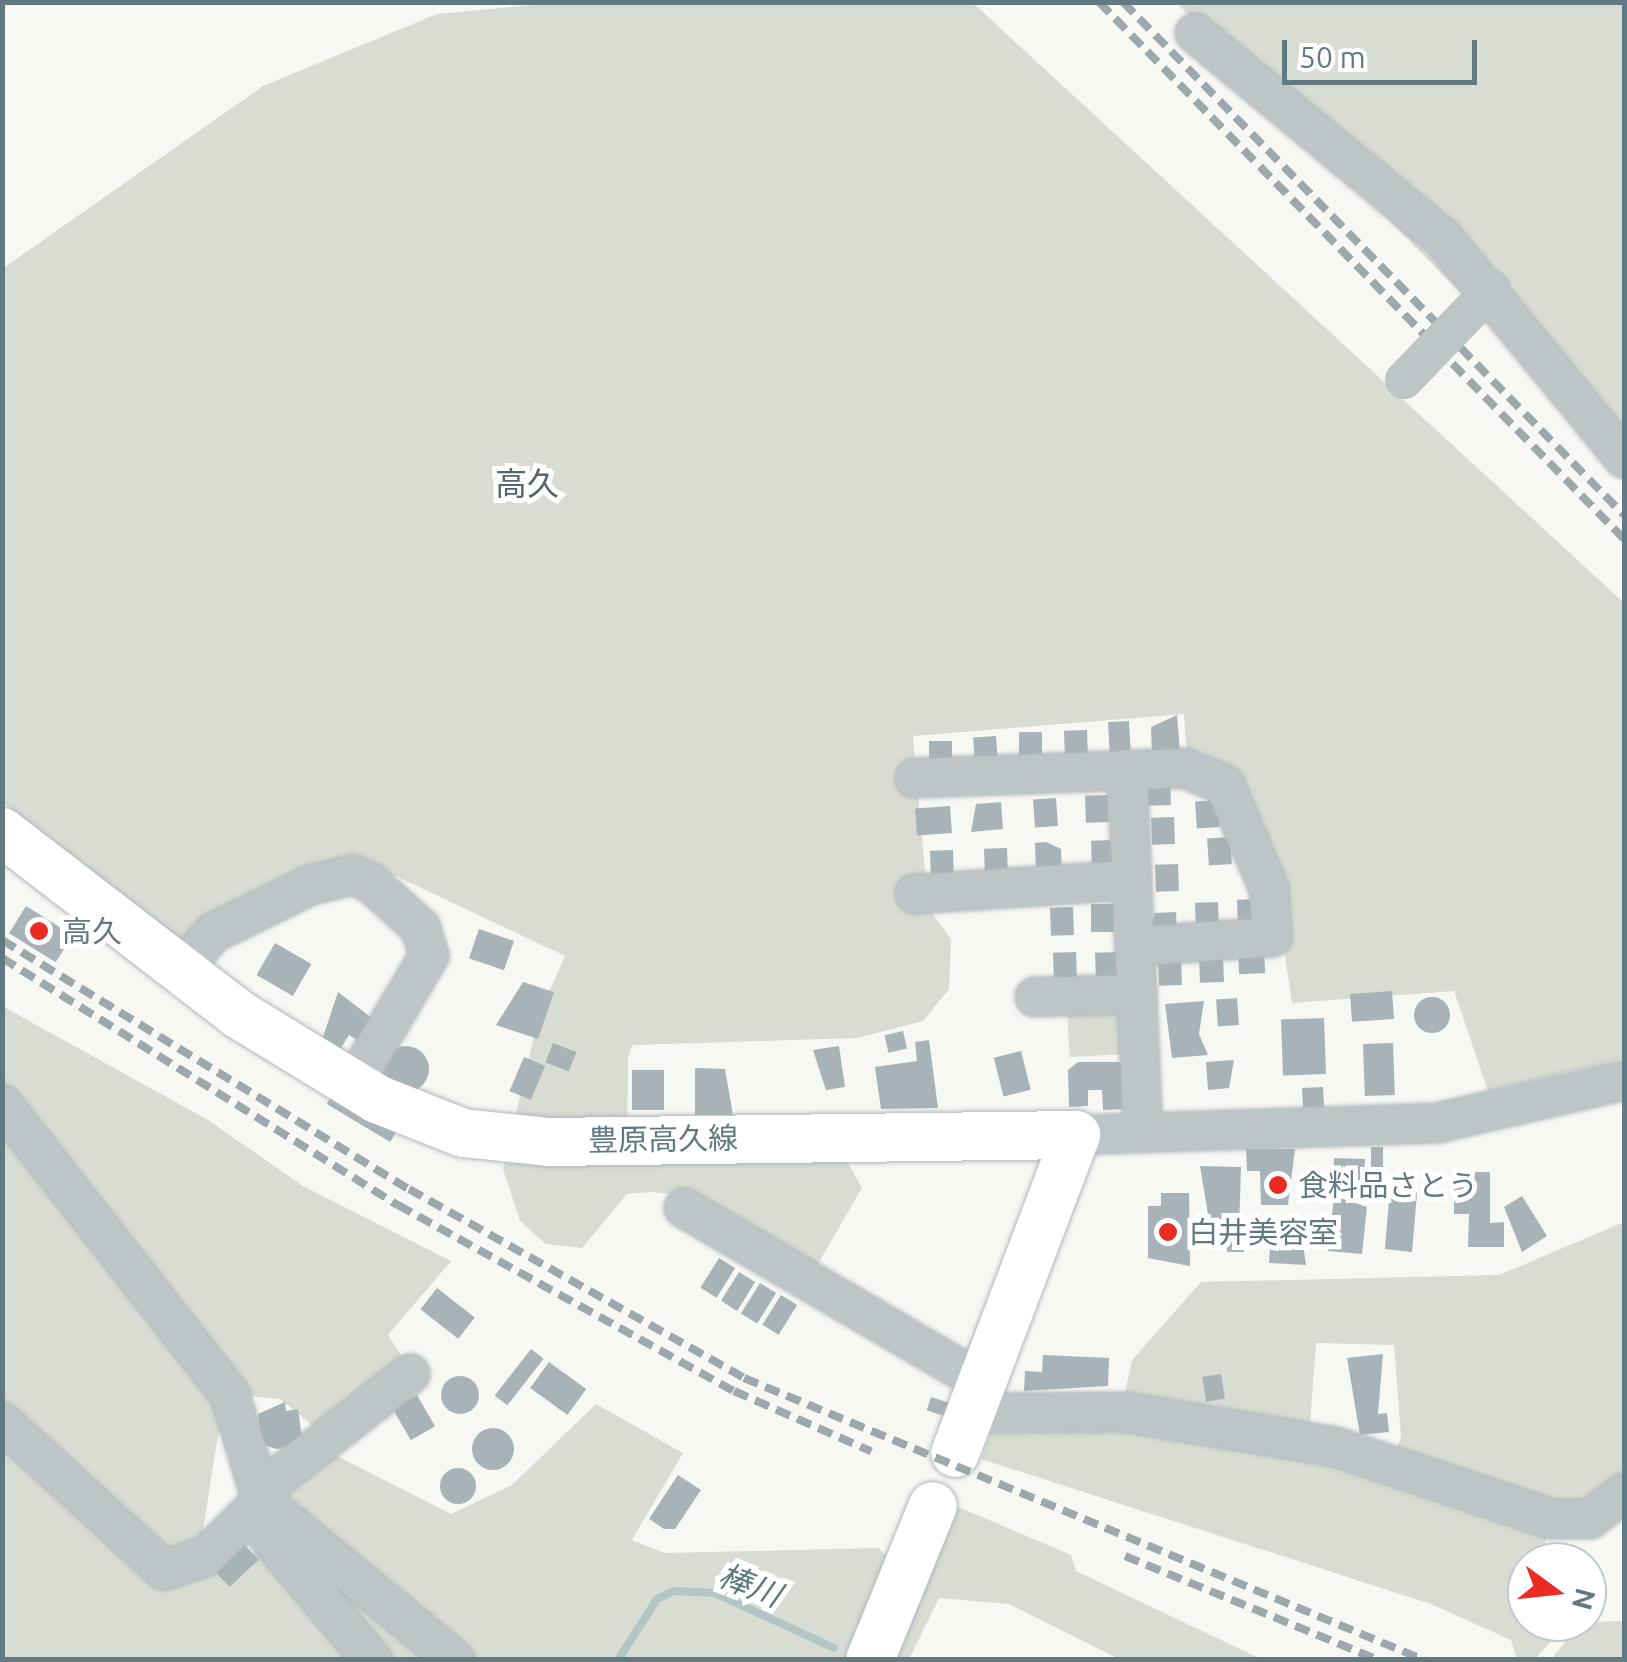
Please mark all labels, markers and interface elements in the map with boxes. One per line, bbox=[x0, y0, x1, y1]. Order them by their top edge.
scale bar bbox=[1287, 20, 1482, 82]
text: 50 m bbox=[1299, 40, 1366, 74]
district label: 高久 bbox=[495, 464, 559, 502]
place label: 高久 bbox=[62, 913, 122, 949]
marker: 高久 bbox=[26, 918, 52, 944]
street label: 豊原高久線 bbox=[588, 1120, 738, 1158]
place label: 食料品さとう bbox=[1298, 1167, 1478, 1203]
marker: 食料品さとう bbox=[1267, 1174, 1289, 1196]
place label: 白井美容室 bbox=[1188, 1214, 1338, 1250]
marker: 白井美容室 bbox=[1157, 1221, 1179, 1243]
north arrow bbox=[1507, 1542, 1607, 1642]
water label: 棒川 bbox=[713, 1556, 787, 1614]
text: N bbox=[1567, 1585, 1602, 1613]

